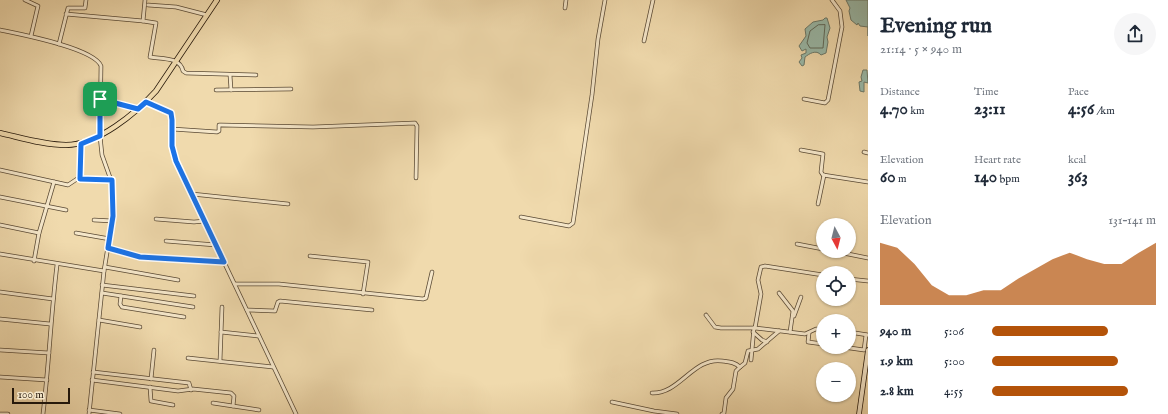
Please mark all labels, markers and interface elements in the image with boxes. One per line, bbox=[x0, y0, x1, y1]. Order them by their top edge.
text: Evening run bbox=[880, 12, 992, 40]
button: share bbox=[1114, 13, 1156, 55]
text: 21:14 · 5 × 940 m bbox=[880, 41, 962, 58]
pin bbox=[83, 82, 117, 116]
text: Distance bbox=[880, 85, 920, 99]
text: Time bbox=[974, 85, 998, 99]
text: Pace bbox=[1068, 85, 1089, 99]
icon: arrive bbox=[89, 88, 111, 110]
text: 4.70 bbox=[880, 99, 908, 120]
text: 23:11 bbox=[974, 99, 1005, 120]
text: 4:56 bbox=[1068, 99, 1094, 120]
text: km bbox=[908, 104, 925, 118]
text: /km bbox=[1094, 104, 1115, 118]
text: Elevation bbox=[880, 153, 924, 167]
text: Heart rate bbox=[974, 153, 1021, 167]
text: kcal bbox=[1068, 153, 1086, 167]
text: 60 bbox=[880, 167, 896, 188]
text: 140 bbox=[974, 167, 997, 188]
text: 363 bbox=[1068, 167, 1088, 188]
text: m bbox=[896, 172, 906, 186]
text: bpm bbox=[997, 172, 1020, 186]
text: Elevation bbox=[880, 212, 932, 229]
text: 131–141 m bbox=[1108, 212, 1156, 229]
north arrow bbox=[816, 218, 856, 258]
map controls bbox=[816, 218, 856, 402]
button: locate bbox=[816, 266, 856, 306]
button: + bbox=[816, 314, 856, 354]
text: 940 m bbox=[880, 323, 911, 340]
text: 5:06 bbox=[944, 323, 964, 340]
text: 1.9 km bbox=[880, 353, 913, 370]
text: 5:00 bbox=[944, 353, 965, 370]
button: − bbox=[816, 362, 856, 402]
text: 2.8 km bbox=[880, 383, 914, 400]
text: 4:55 bbox=[944, 383, 963, 400]
scale bar bbox=[12, 386, 70, 405]
text: 100 m bbox=[18, 388, 44, 402]

